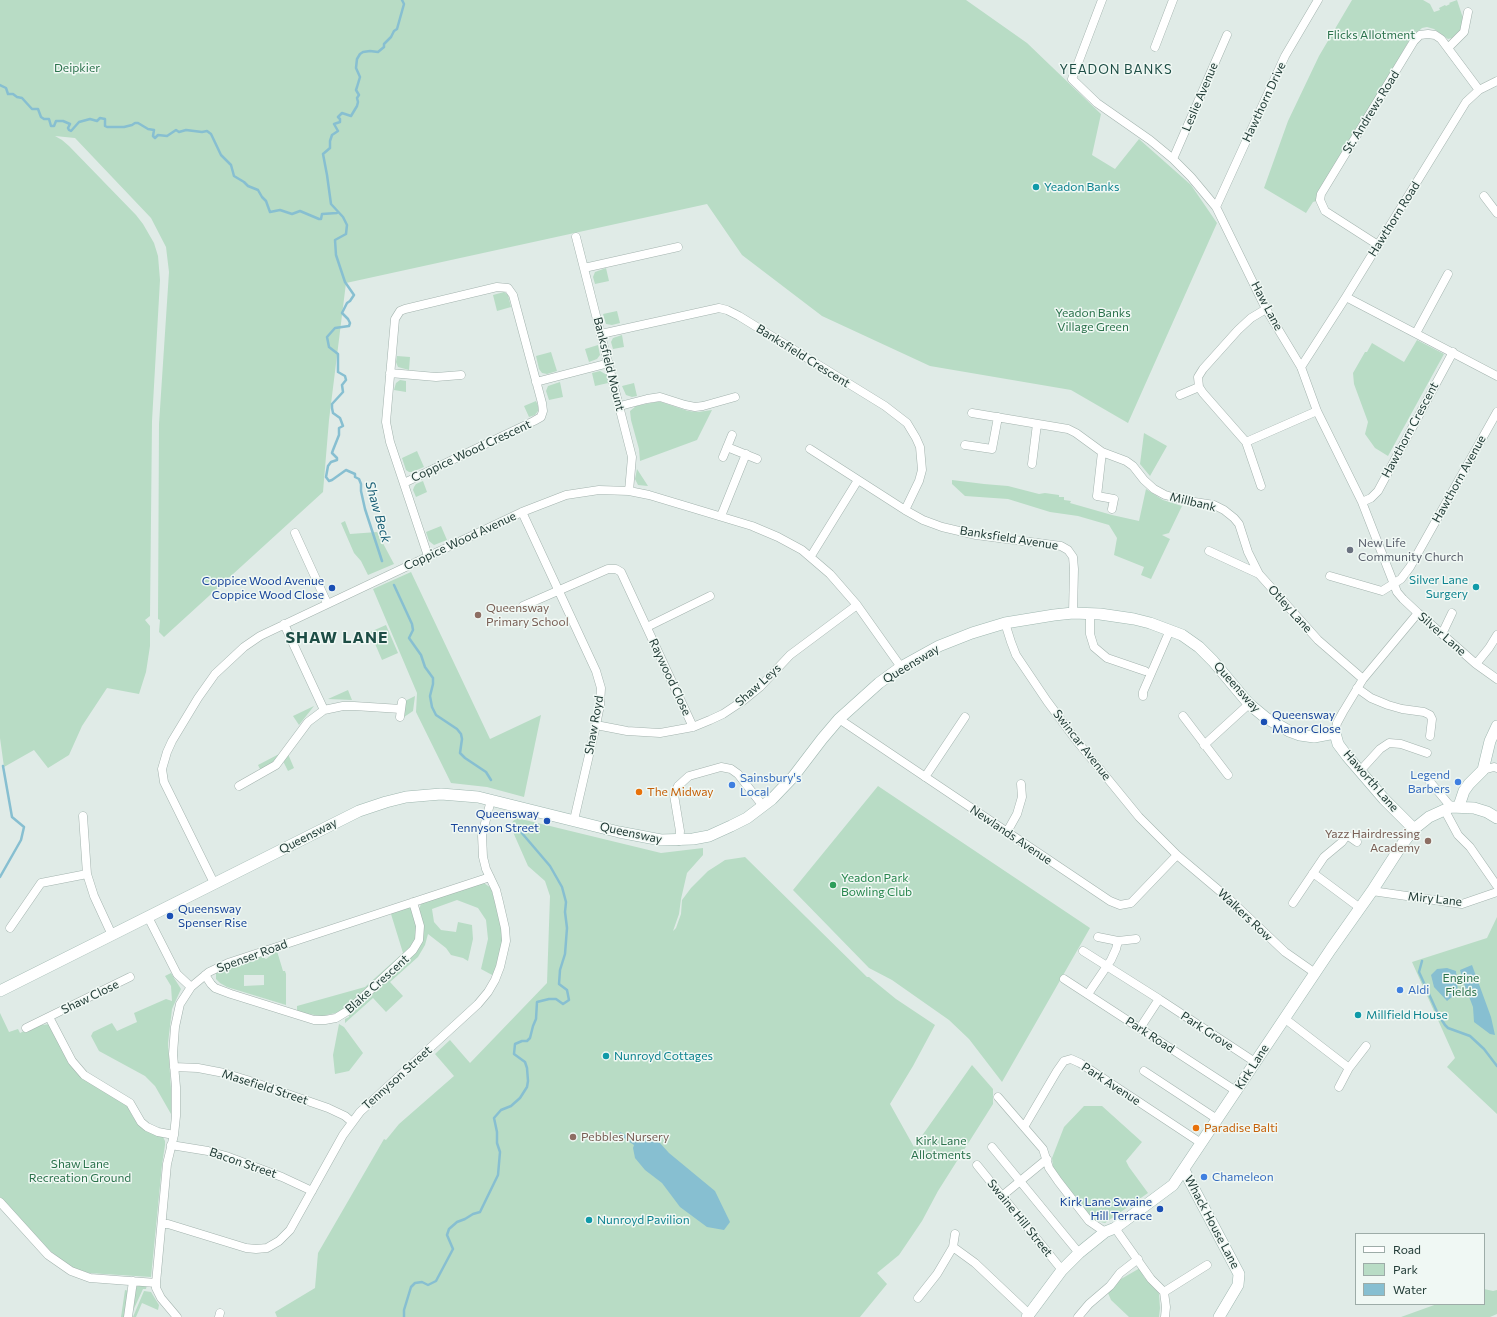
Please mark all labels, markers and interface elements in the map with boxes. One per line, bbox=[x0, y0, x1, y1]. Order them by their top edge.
park label: Flicks Allotment bbox=[1327, 28, 1415, 42]
street label: Leslie Avenue bbox=[1179, 60, 1221, 134]
street label: Hawthorn Drive bbox=[1239, 60, 1289, 144]
park label: Deipkier bbox=[54, 61, 100, 75]
district label: YEADON BANKS bbox=[1059, 62, 1173, 78]
street label: St. Andrews Road bbox=[1340, 68, 1402, 156]
street label: Hawthorn Road bbox=[1365, 179, 1423, 259]
place label: Yeadon Banks bbox=[1044, 180, 1119, 194]
marker: Yeadon Banks bbox=[1031, 182, 1041, 192]
street label: Haw Lane bbox=[1248, 279, 1286, 333]
park label: Yeadon Banks Village Green bbox=[1055, 306, 1131, 334]
street label: Banksfield Mount bbox=[590, 315, 628, 413]
street label: Banksfield Crescent bbox=[753, 321, 853, 391]
street label: Hawthorn Crescent bbox=[1379, 380, 1441, 480]
street label: Coppice Wood Crescent bbox=[409, 417, 533, 485]
street label: Hawthorn Avenue bbox=[1429, 433, 1489, 525]
water label: Shaw Beck bbox=[362, 479, 394, 545]
street label: Millbank bbox=[1168, 489, 1218, 515]
street label: Coppice Wood Avenue bbox=[402, 509, 518, 573]
street label: Banksfield Avenue bbox=[959, 523, 1059, 553]
place label: New Life Community Church bbox=[1358, 536, 1464, 564]
marker: New Life Community Church bbox=[1345, 545, 1355, 555]
place label: Silver Lane Surgery bbox=[1409, 573, 1468, 601]
place label: Coppice Wood Avenue Coppice Wood Close bbox=[202, 574, 324, 602]
street label: Otley Lane bbox=[1265, 582, 1315, 636]
marker: Silver Lane Surgery bbox=[1471, 582, 1481, 592]
marker: Coppice Wood Avenue Coppice Wood Close bbox=[327, 583, 337, 593]
place label: Queensway Primary School bbox=[486, 601, 569, 629]
street label: Silver Lane bbox=[1415, 609, 1469, 659]
marker: Queensway Primary School bbox=[473, 610, 483, 620]
district label: SHAW LANE bbox=[285, 628, 389, 648]
street label: Raywood Close bbox=[646, 636, 694, 718]
street label: Queensway bbox=[880, 642, 942, 686]
street label: Queensway bbox=[1210, 659, 1264, 715]
street label: Shaw Leys bbox=[732, 661, 784, 709]
street label: Shaw Royd bbox=[582, 694, 606, 756]
street label: Swincar Avenue bbox=[1050, 707, 1114, 783]
place label: Queensway Manor Close bbox=[1272, 708, 1341, 736]
marker: Queensway Manor Close bbox=[1259, 717, 1269, 727]
street label: Haworth Lane bbox=[1340, 747, 1402, 815]
place label: Legend Barbers bbox=[1408, 768, 1450, 796]
place label: Sainsbury's Local bbox=[740, 771, 801, 799]
marker: Legend Barbers bbox=[1453, 777, 1463, 787]
marker: Sainsbury's Local bbox=[727, 780, 737, 790]
place label: The Midway bbox=[647, 785, 714, 799]
marker: The Midway bbox=[634, 787, 644, 797]
street label: Newlands Avenue bbox=[967, 802, 1055, 868]
place label: Queensway Tennyson Street bbox=[450, 807, 539, 835]
street label: Queensway bbox=[277, 815, 339, 857]
marker: Queensway Tennyson Street bbox=[542, 816, 552, 826]
street label: Queensway bbox=[599, 819, 663, 847]
place label: Yazz Hairdressing Academy bbox=[1325, 827, 1420, 855]
marker: Yazz Hairdressing Academy bbox=[1423, 836, 1433, 846]
place label: Yeadon Park Bowling Club bbox=[841, 871, 912, 899]
marker: Yeadon Park Bowling Club bbox=[828, 880, 838, 890]
street label: Walkers Row bbox=[1214, 886, 1276, 944]
street label: Miry Lane bbox=[1407, 889, 1463, 909]
place label: Queensway Spenser Rise bbox=[178, 902, 247, 930]
marker: Queensway Spenser Rise bbox=[165, 911, 175, 921]
street label: Spenser Road bbox=[215, 937, 289, 975]
street label: Blake Crescent bbox=[342, 952, 412, 1016]
park label: Engine Fields bbox=[1443, 971, 1479, 999]
street label: Shaw Close bbox=[59, 977, 121, 1017]
place label: Aldi bbox=[1408, 983, 1429, 997]
marker: Aldi bbox=[1395, 985, 1405, 995]
place label: Millfield House bbox=[1366, 1008, 1448, 1022]
street label: Park Grove bbox=[1178, 1009, 1236, 1053]
marker: Millfield House bbox=[1353, 1010, 1363, 1020]
street label: Park Road bbox=[1123, 1014, 1177, 1056]
street label: Kirk Lane bbox=[1232, 1042, 1272, 1092]
street label: Tennyson Street bbox=[359, 1043, 435, 1113]
place label: Nunroyd Cottages bbox=[614, 1049, 713, 1063]
marker: Nunroyd Cottages bbox=[601, 1051, 611, 1061]
street label: Park Avenue bbox=[1079, 1060, 1143, 1108]
street label: Masefield Street bbox=[220, 1066, 310, 1108]
place label: Paradise Balti bbox=[1204, 1121, 1278, 1135]
marker: Paradise Balti bbox=[1191, 1123, 1201, 1133]
place label: Pebbles Nursery bbox=[581, 1130, 669, 1144]
marker: Pebbles Nursery bbox=[568, 1132, 578, 1142]
park label: Kirk Lane Allotments bbox=[911, 1134, 971, 1162]
street label: Bacon Street bbox=[207, 1145, 279, 1181]
park label: Shaw Lane Recreation Ground bbox=[29, 1157, 131, 1185]
place label: Chameleon bbox=[1212, 1170, 1274, 1184]
marker: Chameleon bbox=[1199, 1172, 1209, 1182]
street label: Whack House Lane bbox=[1181, 1173, 1243, 1271]
street label: Swaine Hill Street bbox=[984, 1176, 1056, 1260]
place label: Kirk Lane Swaine Hill Terrace bbox=[1060, 1195, 1152, 1223]
marker: Kirk Lane Swaine Hill Terrace bbox=[1155, 1204, 1165, 1214]
place label: Nunroyd Pavilion bbox=[597, 1213, 690, 1227]
marker: Nunroyd Pavilion bbox=[584, 1215, 594, 1225]
legend bbox=[1355, 1233, 1485, 1305]
text: Road bbox=[1393, 1242, 1421, 1256]
text: Park bbox=[1393, 1262, 1418, 1276]
text: Water bbox=[1393, 1282, 1427, 1296]

